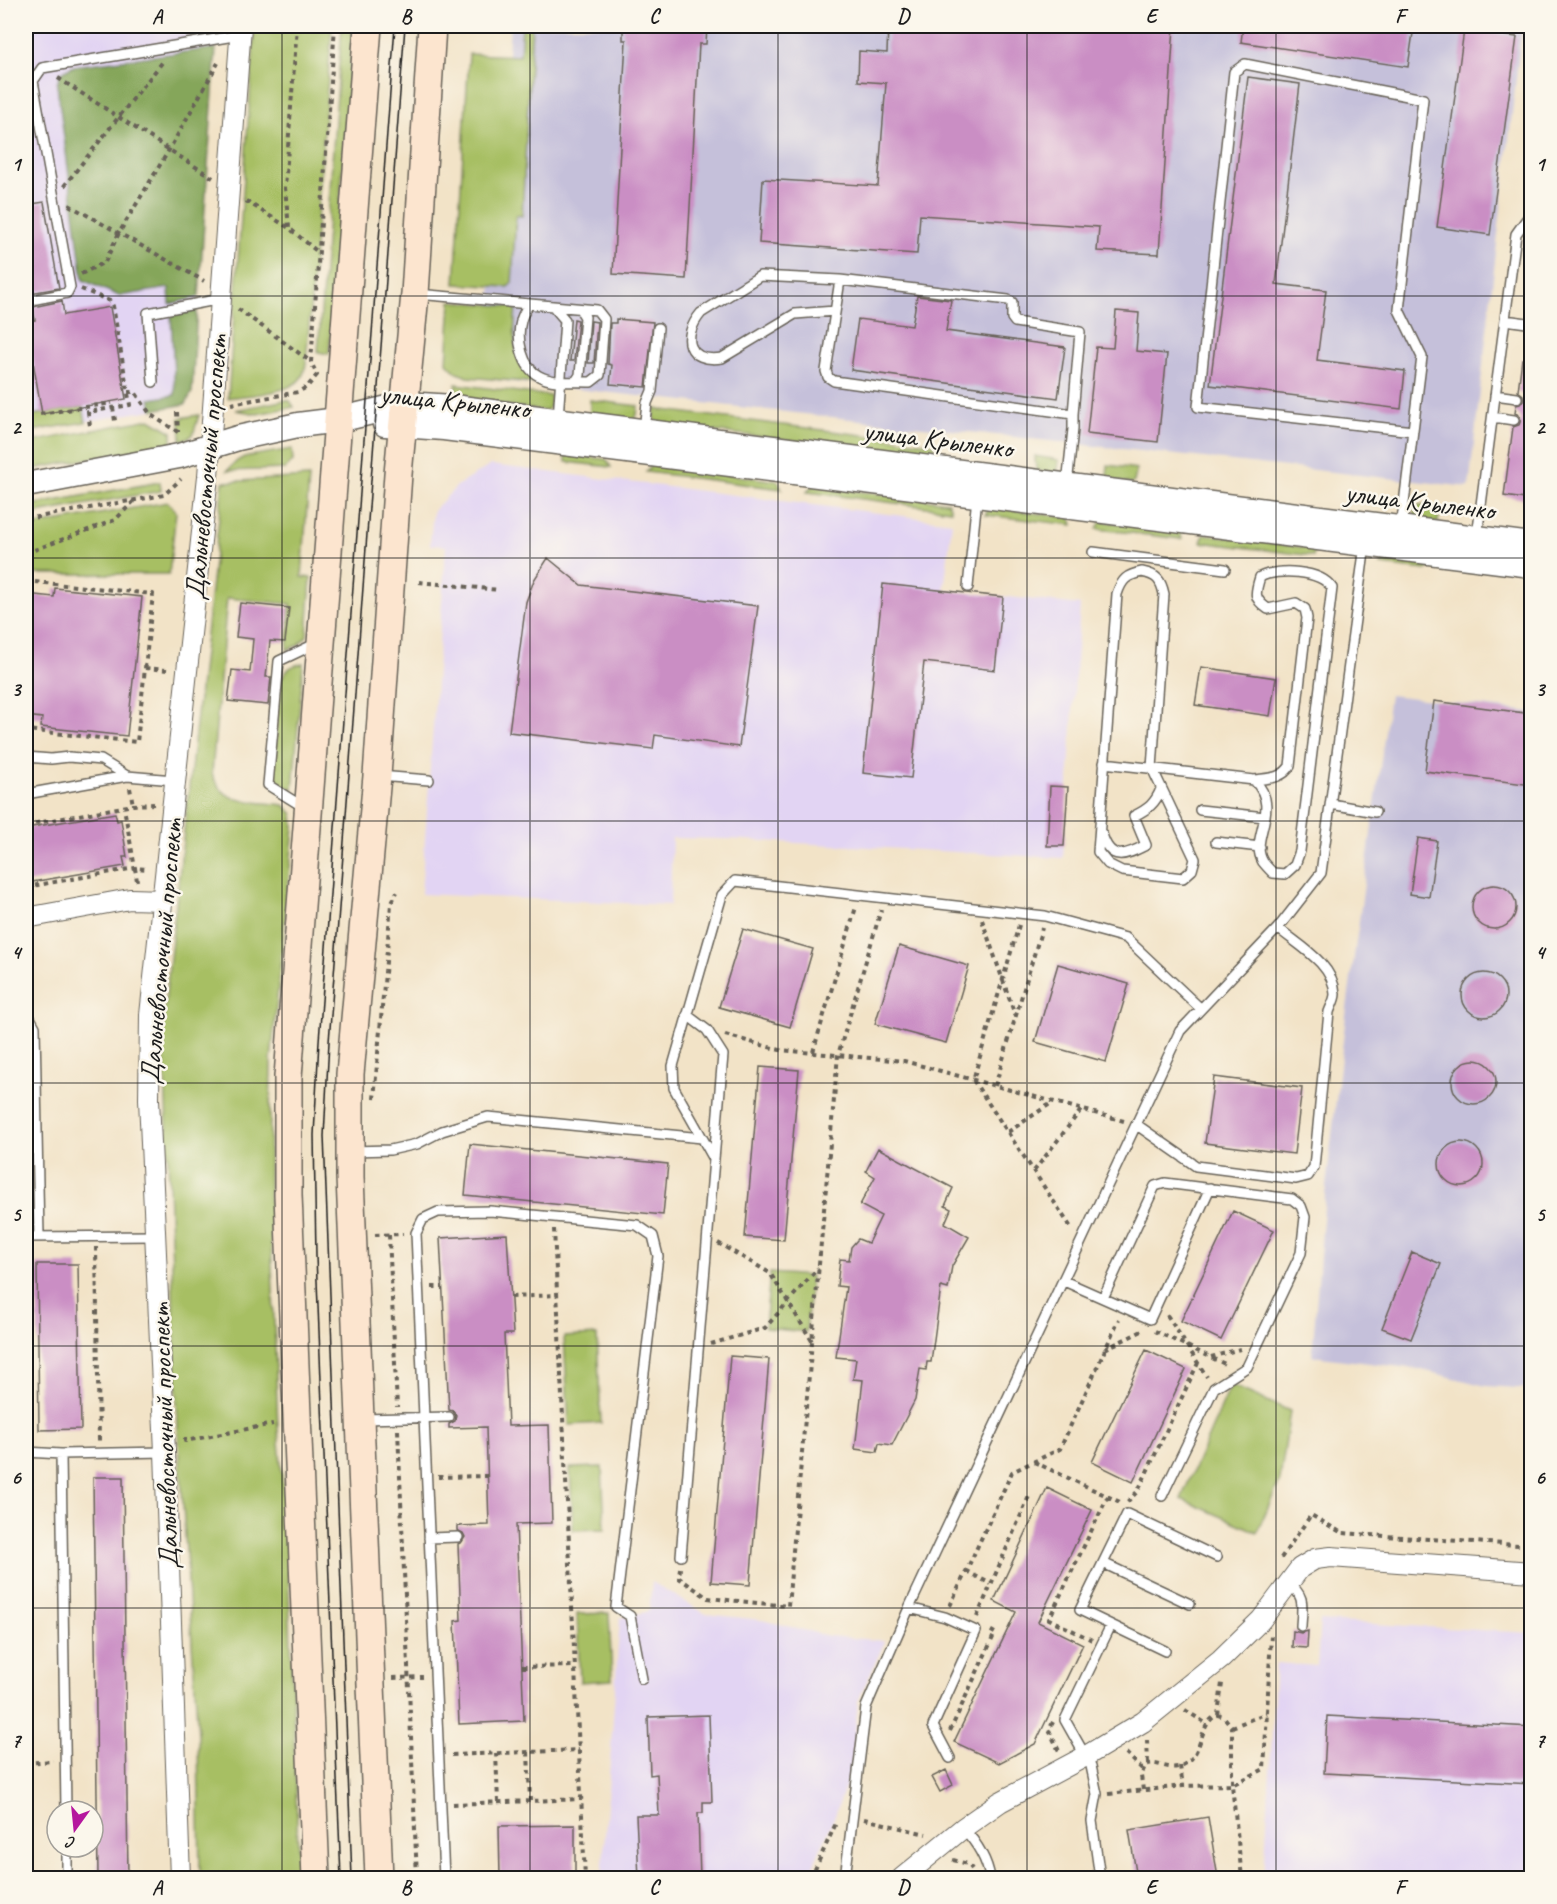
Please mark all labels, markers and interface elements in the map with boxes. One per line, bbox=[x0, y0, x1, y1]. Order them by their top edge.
text: A bbox=[152, 4, 164, 29]
text: B bbox=[401, 4, 413, 29]
text: C bbox=[649, 4, 661, 29]
text: D bbox=[897, 4, 911, 29]
text: E bbox=[1146, 4, 1160, 29]
text: F bbox=[1395, 4, 1409, 29]
text: 1 bbox=[12, 152, 23, 177]
text: 1 bbox=[1536, 152, 1547, 177]
street label: Дальневосточный проспект bbox=[177, 331, 235, 601]
street label: улица Крыленко bbox=[376, 376, 535, 427]
street label: улица Крыленко bbox=[859, 412, 1018, 466]
text: 2 bbox=[12, 415, 23, 440]
text: 2 bbox=[1536, 415, 1547, 440]
street label: улица Крыленко bbox=[1341, 474, 1500, 528]
text: 3 bbox=[12, 677, 23, 702]
text: 3 bbox=[1536, 677, 1547, 702]
street label: Дальневосточный проспект bbox=[132, 815, 190, 1085]
text: 4 bbox=[12, 940, 24, 965]
text: 4 bbox=[1536, 940, 1548, 965]
text: 5 bbox=[12, 1202, 23, 1227]
text: 5 bbox=[1536, 1202, 1547, 1227]
street label: Дальневосточный проспект bbox=[142, 1301, 186, 1570]
text: 6 bbox=[11, 1465, 22, 1490]
text: 6 bbox=[1535, 1465, 1546, 1490]
text: 7 bbox=[12, 1728, 23, 1753]
text: 7 bbox=[1536, 1728, 1547, 1753]
north arrow bbox=[45, 1799, 105, 1859]
text: С bbox=[63, 1831, 78, 1853]
text: A bbox=[152, 1875, 164, 1900]
text: B bbox=[401, 1875, 413, 1900]
text: C bbox=[649, 1875, 661, 1900]
text: D bbox=[897, 1875, 911, 1900]
text: E bbox=[1146, 1875, 1160, 1900]
text: F bbox=[1395, 1875, 1409, 1900]

